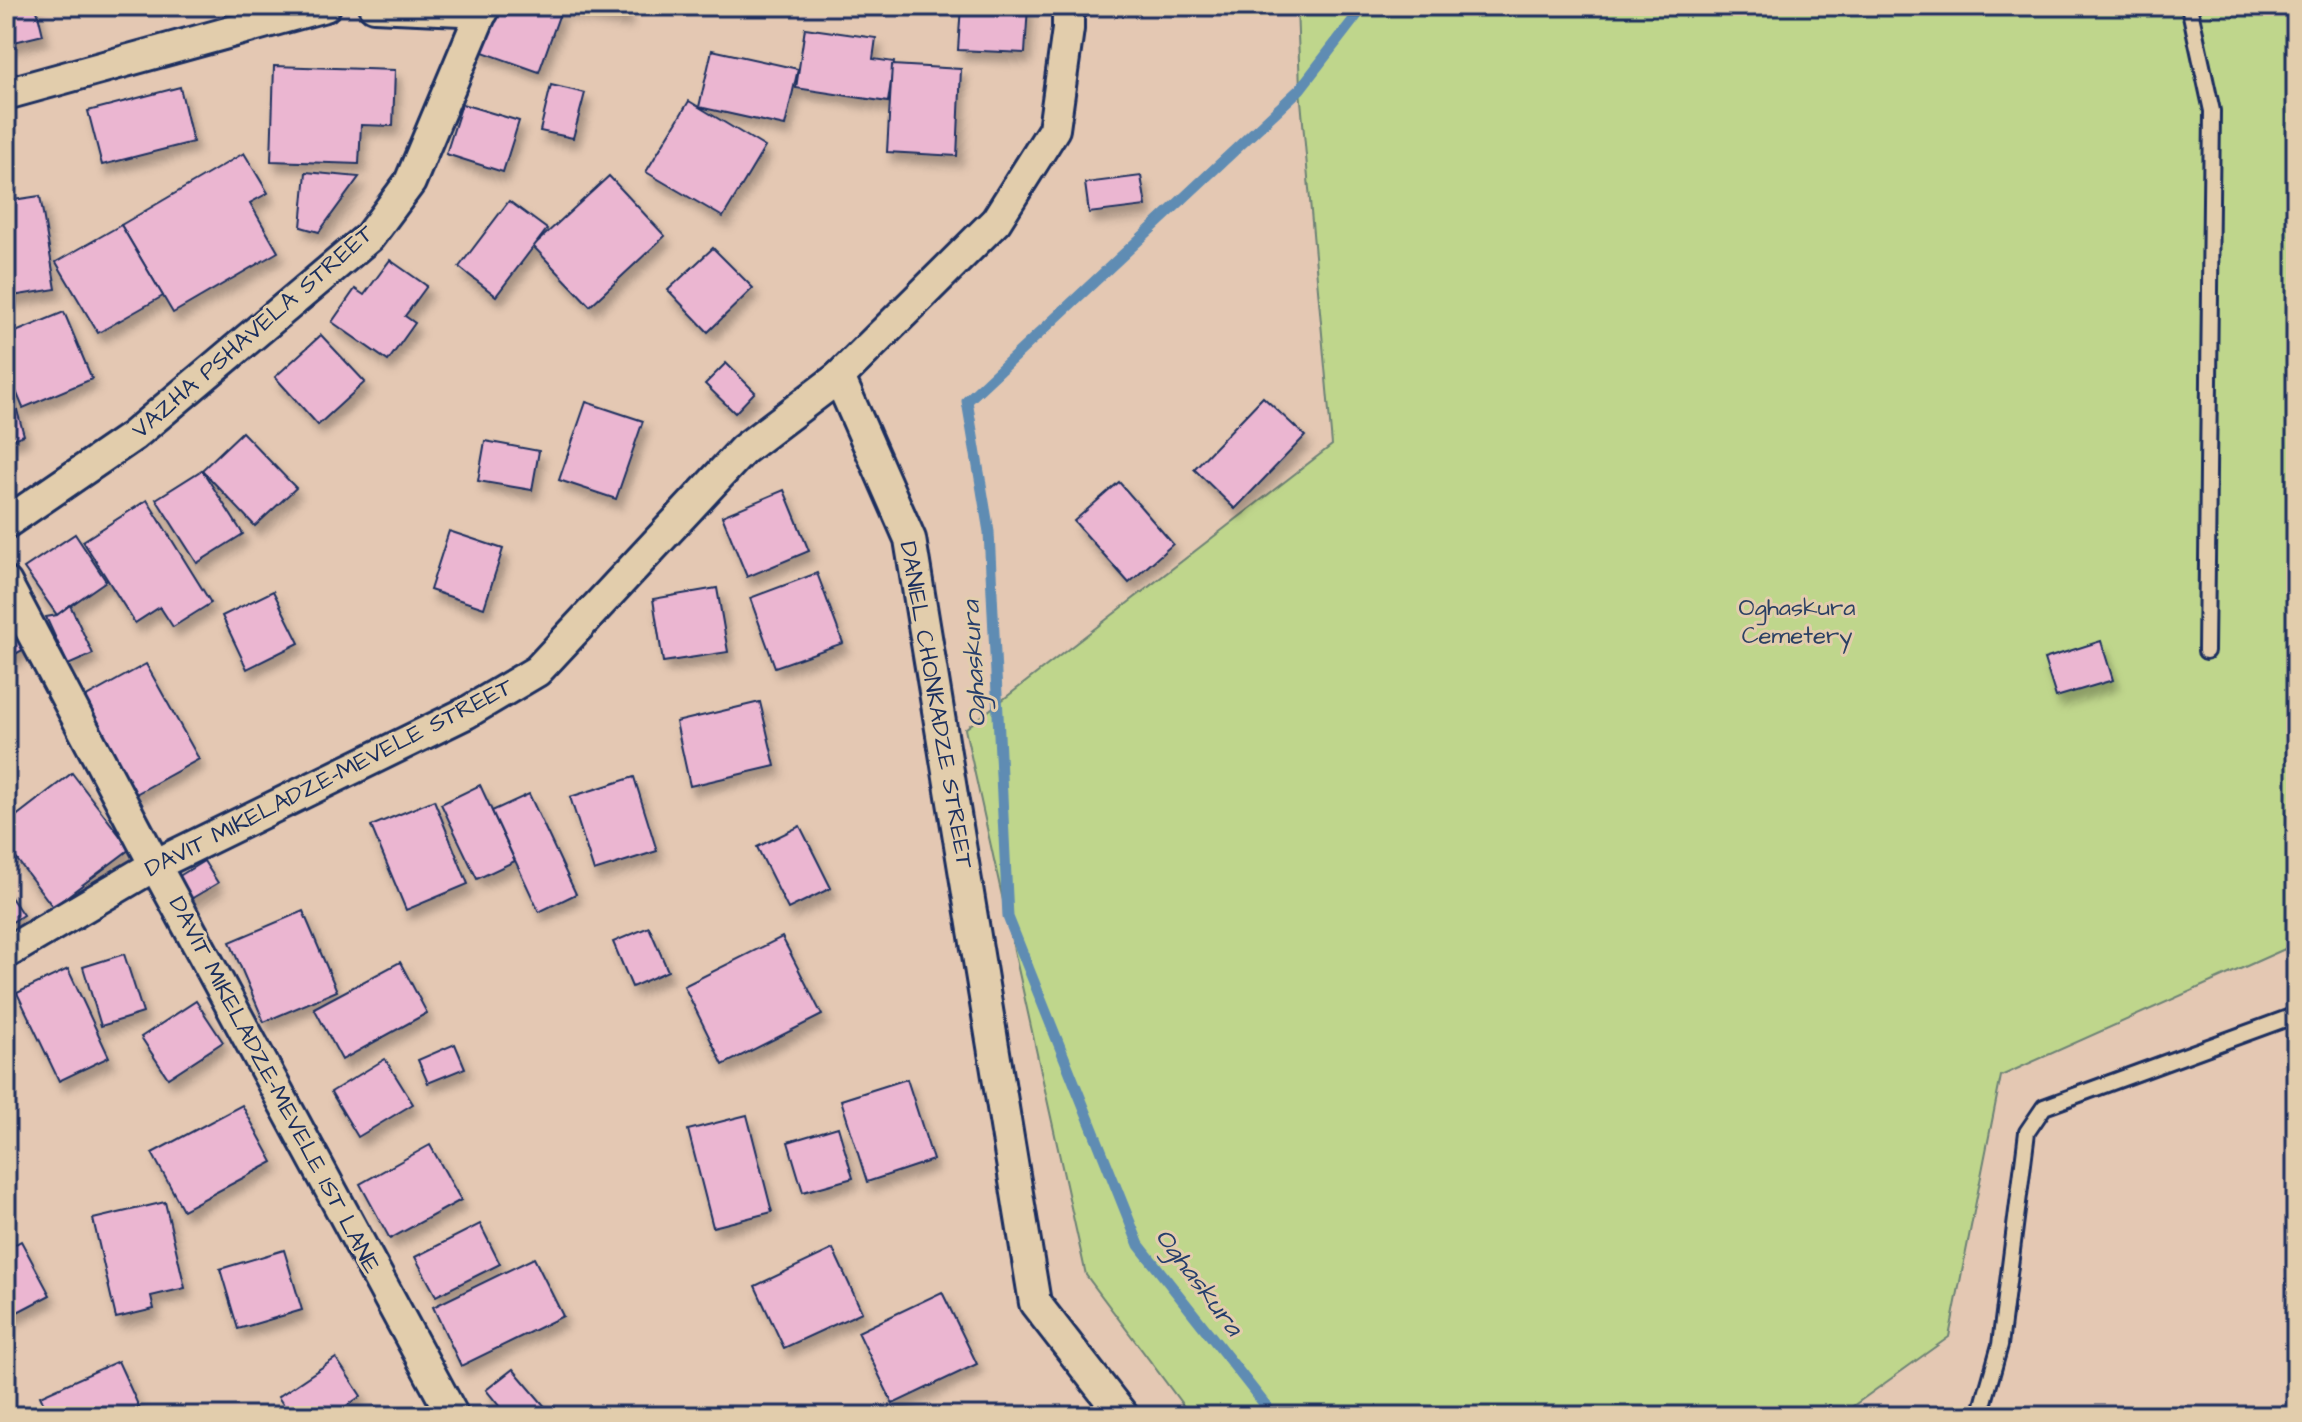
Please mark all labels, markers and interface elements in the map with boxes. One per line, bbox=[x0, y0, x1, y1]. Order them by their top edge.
street label: VAZHA PSHAVELA STREET bbox=[124, 217, 382, 447]
street label: DANIEL CHONKADZE STREET bbox=[890, 539, 982, 871]
park label: Oghaskura Cemetery bbox=[1739, 591, 1855, 654]
water label: Oghaskura bbox=[953, 598, 996, 728]
street label: DAVIT MIKELADZE-MEVELE STREET bbox=[139, 670, 519, 886]
street label: DAVIT MIKELADZE-MEVELE 1ST LANE bbox=[160, 891, 388, 1279]
water label: Oghaskura bbox=[1146, 1221, 1253, 1345]

